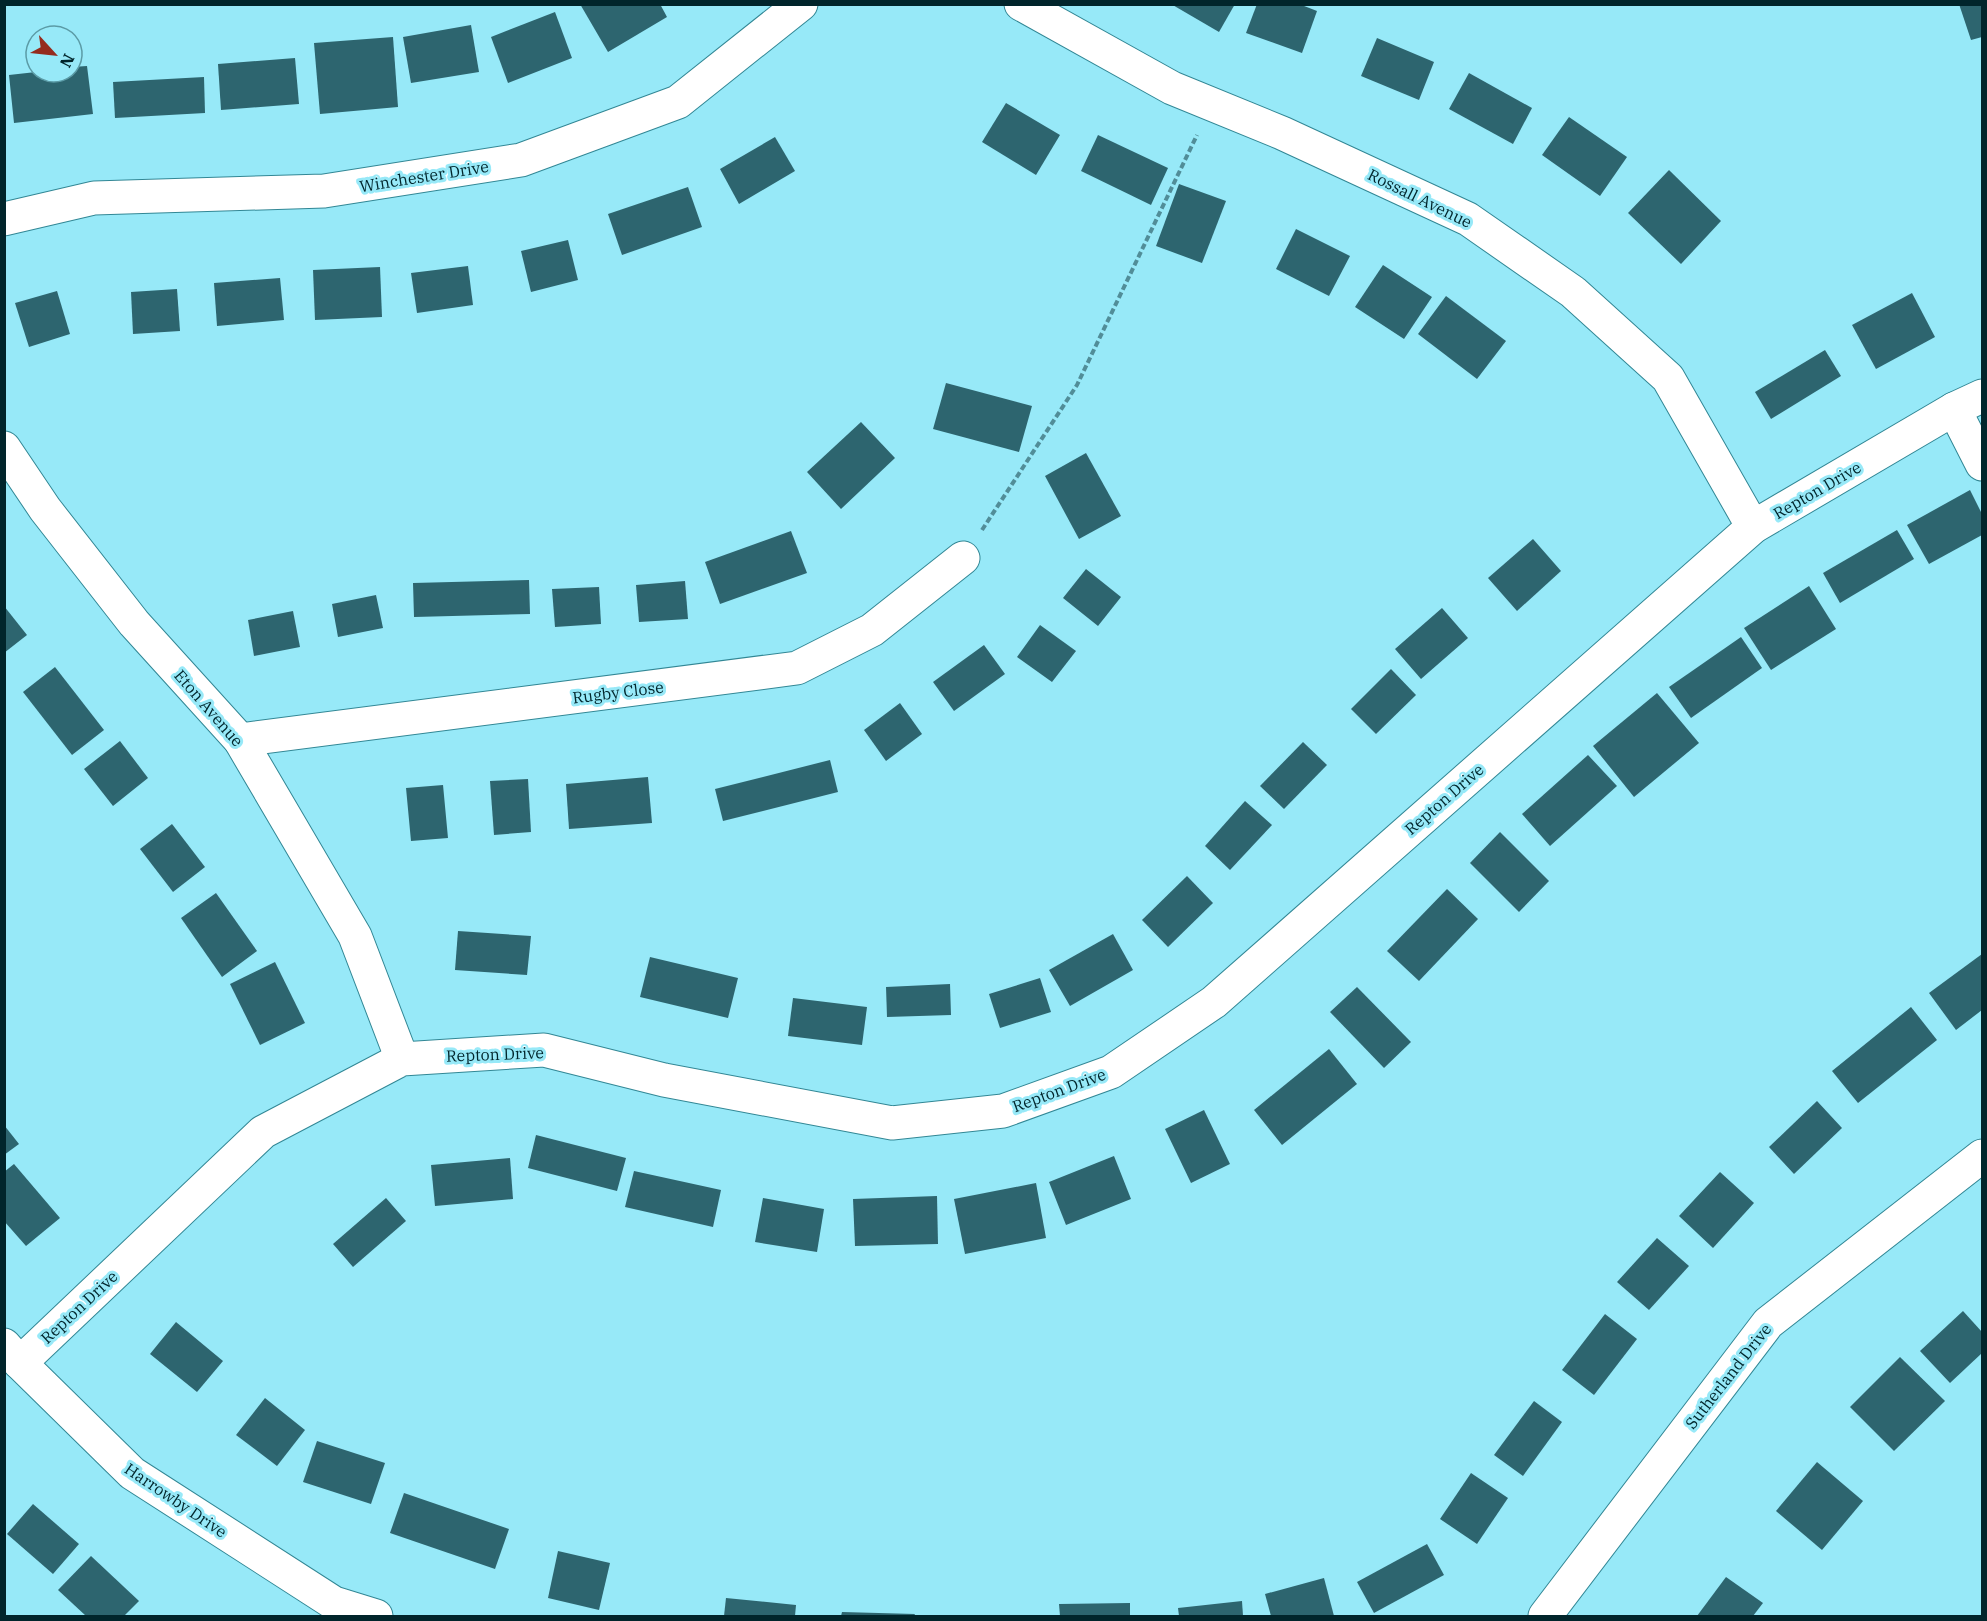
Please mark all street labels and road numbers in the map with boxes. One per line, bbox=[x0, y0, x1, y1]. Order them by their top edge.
street label: Winchester Drive bbox=[358, 156, 490, 196]
street label: Rossall Avenue bbox=[1365, 164, 1475, 232]
street label: Repton Drive bbox=[1770, 457, 1864, 523]
street label: Eton Avenue bbox=[170, 666, 248, 750]
street label: Rugby Close bbox=[571, 676, 665, 708]
street label: Repton Drive bbox=[1400, 759, 1488, 839]
street label: Repton Drive bbox=[446, 1042, 544, 1066]
street label: Repton Drive bbox=[1010, 1064, 1108, 1116]
street label: Repton Drive bbox=[36, 1266, 122, 1348]
street label: Sutherland Drive bbox=[1681, 1319, 1775, 1433]
street label: Harrowby Drive bbox=[121, 1458, 231, 1542]

